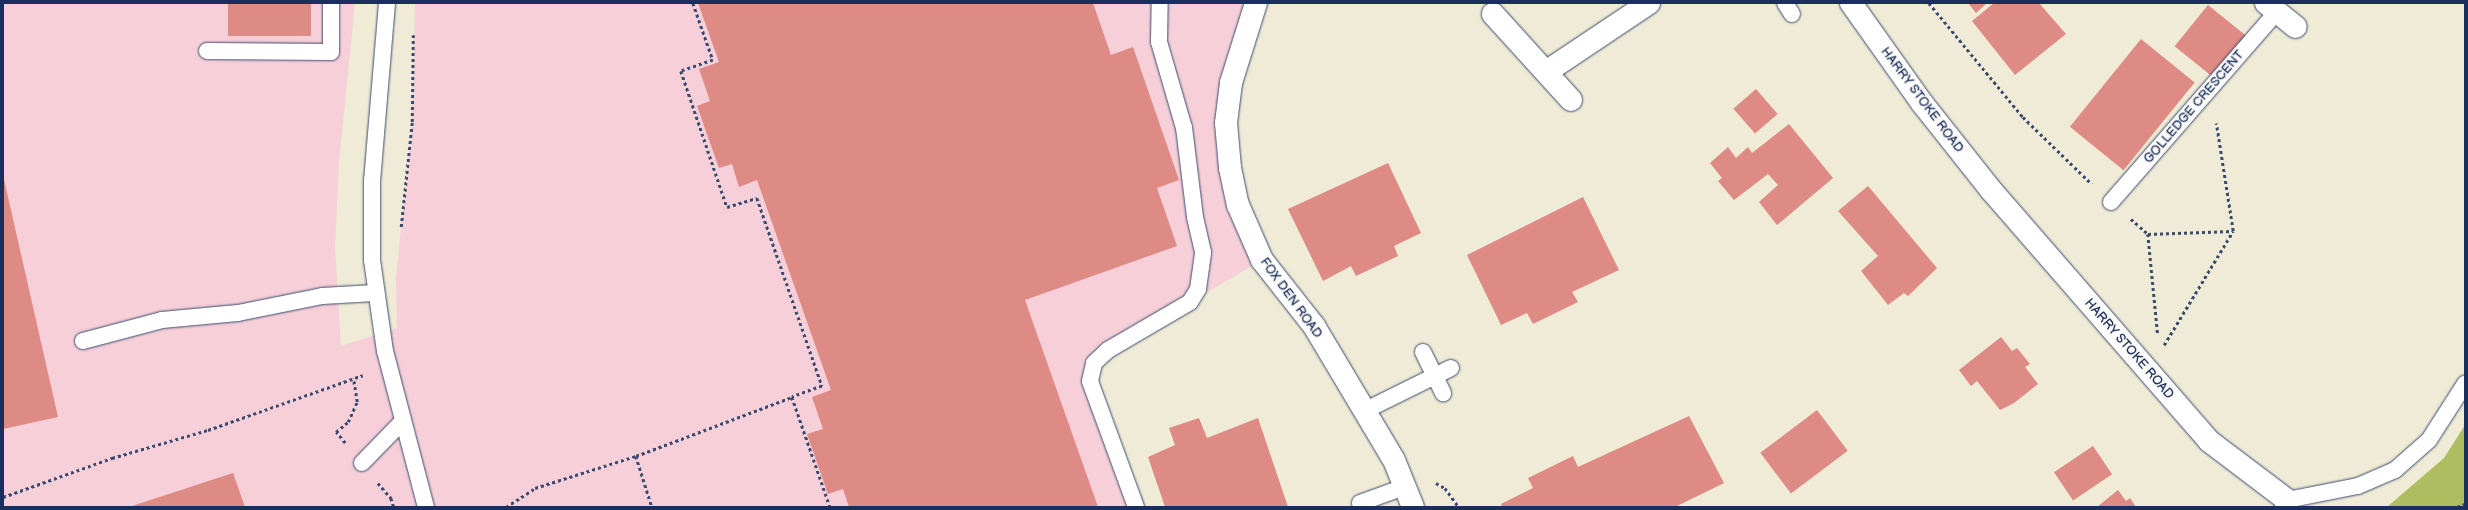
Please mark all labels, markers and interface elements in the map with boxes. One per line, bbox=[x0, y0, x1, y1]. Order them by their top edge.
street label: HARRY STOKE ROAD bbox=[1877, 44, 1967, 156]
street label: GOLLEDGE CRESCENT bbox=[2141, 47, 2247, 167]
street label: FOX DEN ROAD bbox=[1257, 255, 1325, 341]
street label: HARRY STOKE ROAD bbox=[2081, 296, 2177, 402]

